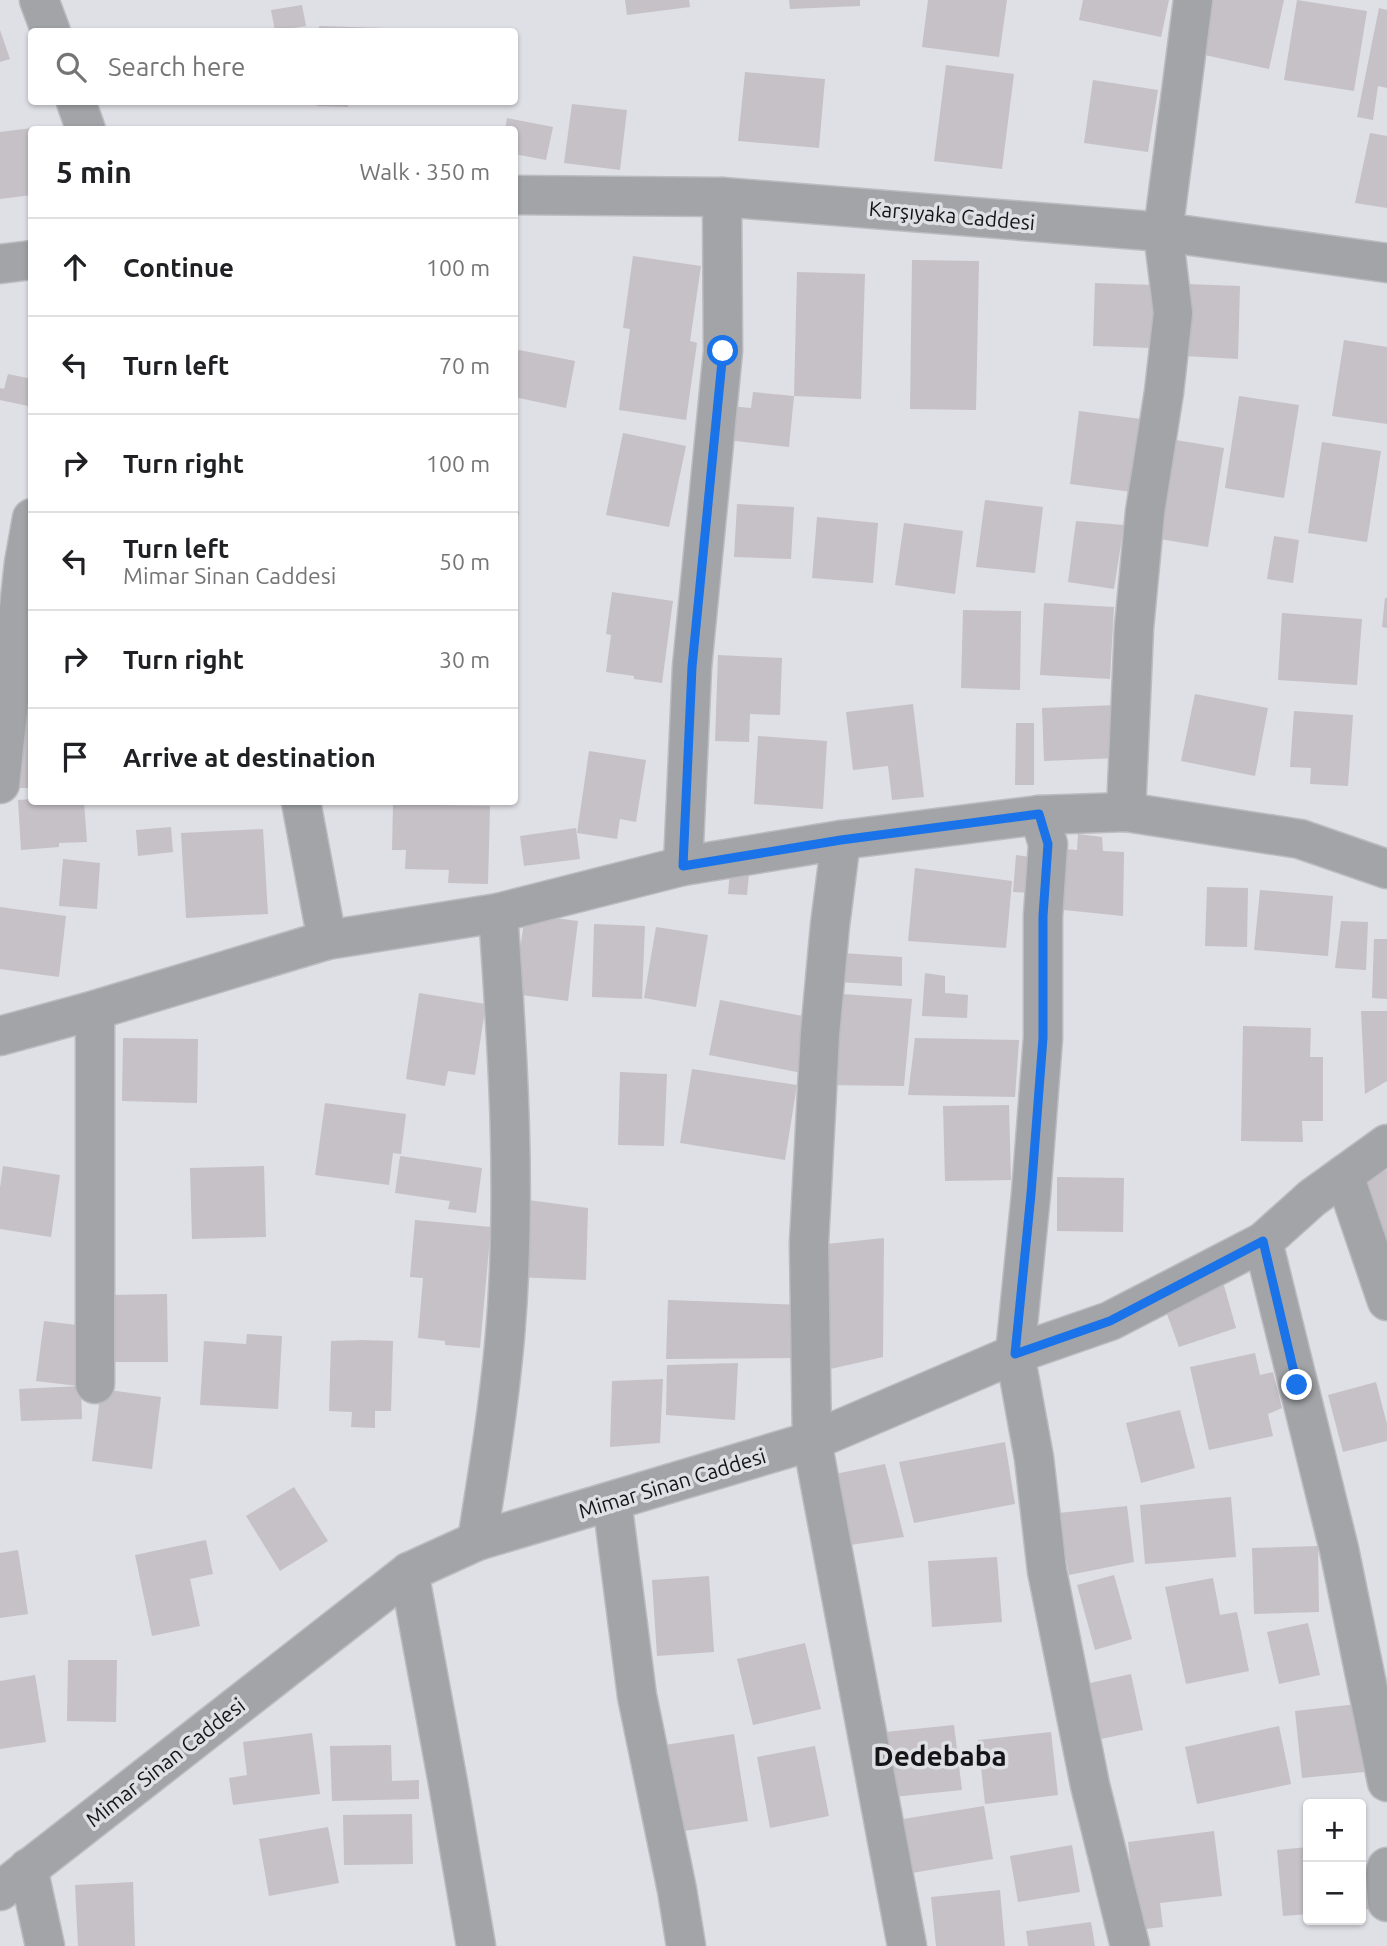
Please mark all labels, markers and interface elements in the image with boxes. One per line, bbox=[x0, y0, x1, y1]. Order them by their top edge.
search box bbox=[28, 28, 518, 105]
icon: search bbox=[52, 48, 90, 86]
text: Search here bbox=[108, 52, 245, 81]
text: 5 min bbox=[56, 155, 132, 189]
text: Walk · 350 m bbox=[359, 159, 490, 184]
street label: Karşıyaka Caddesi bbox=[868, 196, 1036, 234]
icon: ahead bbox=[56, 248, 94, 286]
text: Continue bbox=[123, 253, 234, 282]
text: 100 m bbox=[426, 255, 490, 280]
route start bbox=[707, 335, 738, 366]
icon: left bbox=[56, 346, 94, 384]
text: Turn left bbox=[123, 351, 229, 380]
text: 70 m bbox=[439, 353, 490, 378]
icon: right bbox=[56, 444, 94, 482]
text: Turn right bbox=[123, 449, 244, 478]
text: 100 m bbox=[426, 451, 490, 476]
text: Turn left bbox=[123, 534, 229, 563]
icon: left bbox=[56, 542, 94, 580]
text: 50 m bbox=[439, 549, 490, 574]
text: Mimar Sinan Caddesi bbox=[123, 563, 336, 588]
icon: right bbox=[56, 640, 94, 678]
text: Turn right bbox=[123, 645, 244, 674]
text: 30 m bbox=[439, 647, 490, 672]
icon: arrive bbox=[56, 738, 94, 776]
text: Arrive at destination bbox=[123, 743, 376, 772]
route end bbox=[1281, 1369, 1312, 1400]
street label: Mimar Sinan Caddesi bbox=[575, 1443, 769, 1523]
street label: Mimar Sinan Caddesi bbox=[81, 1693, 249, 1831]
district label: Dedebaba bbox=[873, 1740, 1007, 1771]
map controls bbox=[1303, 1799, 1366, 1925]
button: + bbox=[1303, 1799, 1366, 1862]
button: − bbox=[1303, 1862, 1366, 1925]

